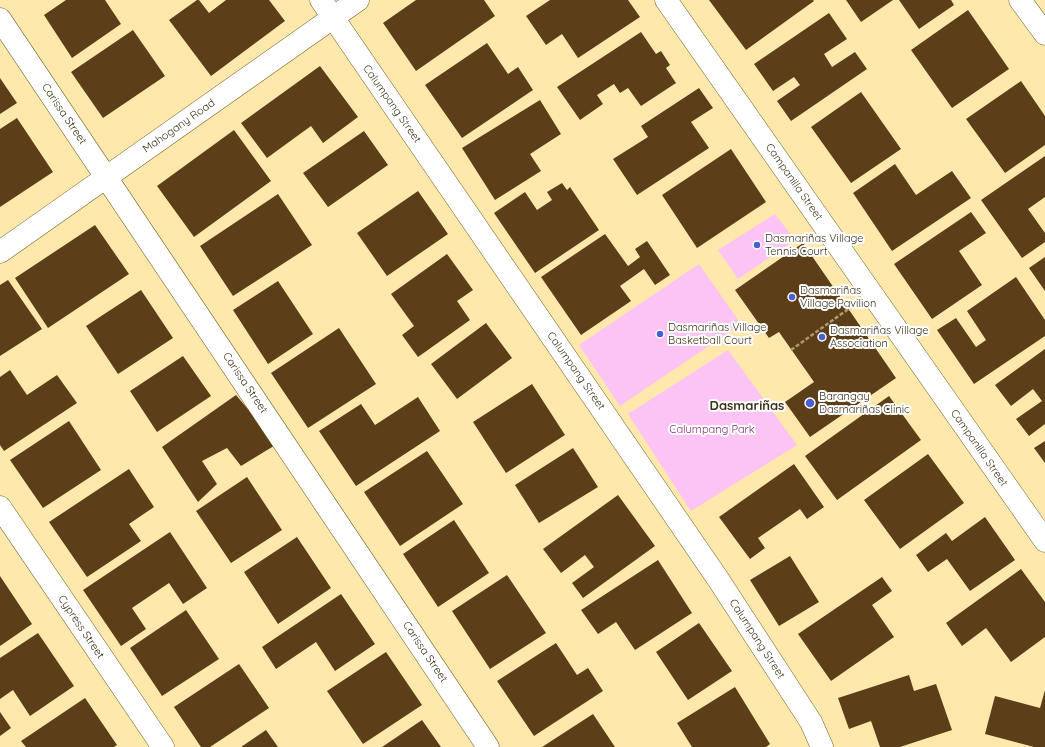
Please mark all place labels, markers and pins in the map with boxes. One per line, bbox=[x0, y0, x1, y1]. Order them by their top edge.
place label: Dasmariñas Village Tennis Court bbox=[765, 232, 863, 258]
marker: Dasmariñas Village Tennis Court bbox=[752, 240, 762, 250]
place label: Dasmariñas Village Pavilion bbox=[800, 284, 876, 310]
marker: Dasmariñas Village Pavilion bbox=[787, 292, 797, 302]
place label: Dasmariñas Village Basketball Court bbox=[668, 321, 766, 347]
place label: Dasmariñas Village Association bbox=[830, 324, 928, 350]
marker: Dasmariñas Village Basketball Court bbox=[655, 329, 665, 339]
marker: Dasmariñas Village Association bbox=[817, 332, 827, 342]
place label: Barangay Dasmariñas Clinic bbox=[819, 390, 910, 416]
marker: Barangay Dasmariñas Clinic bbox=[804, 397, 816, 409]

